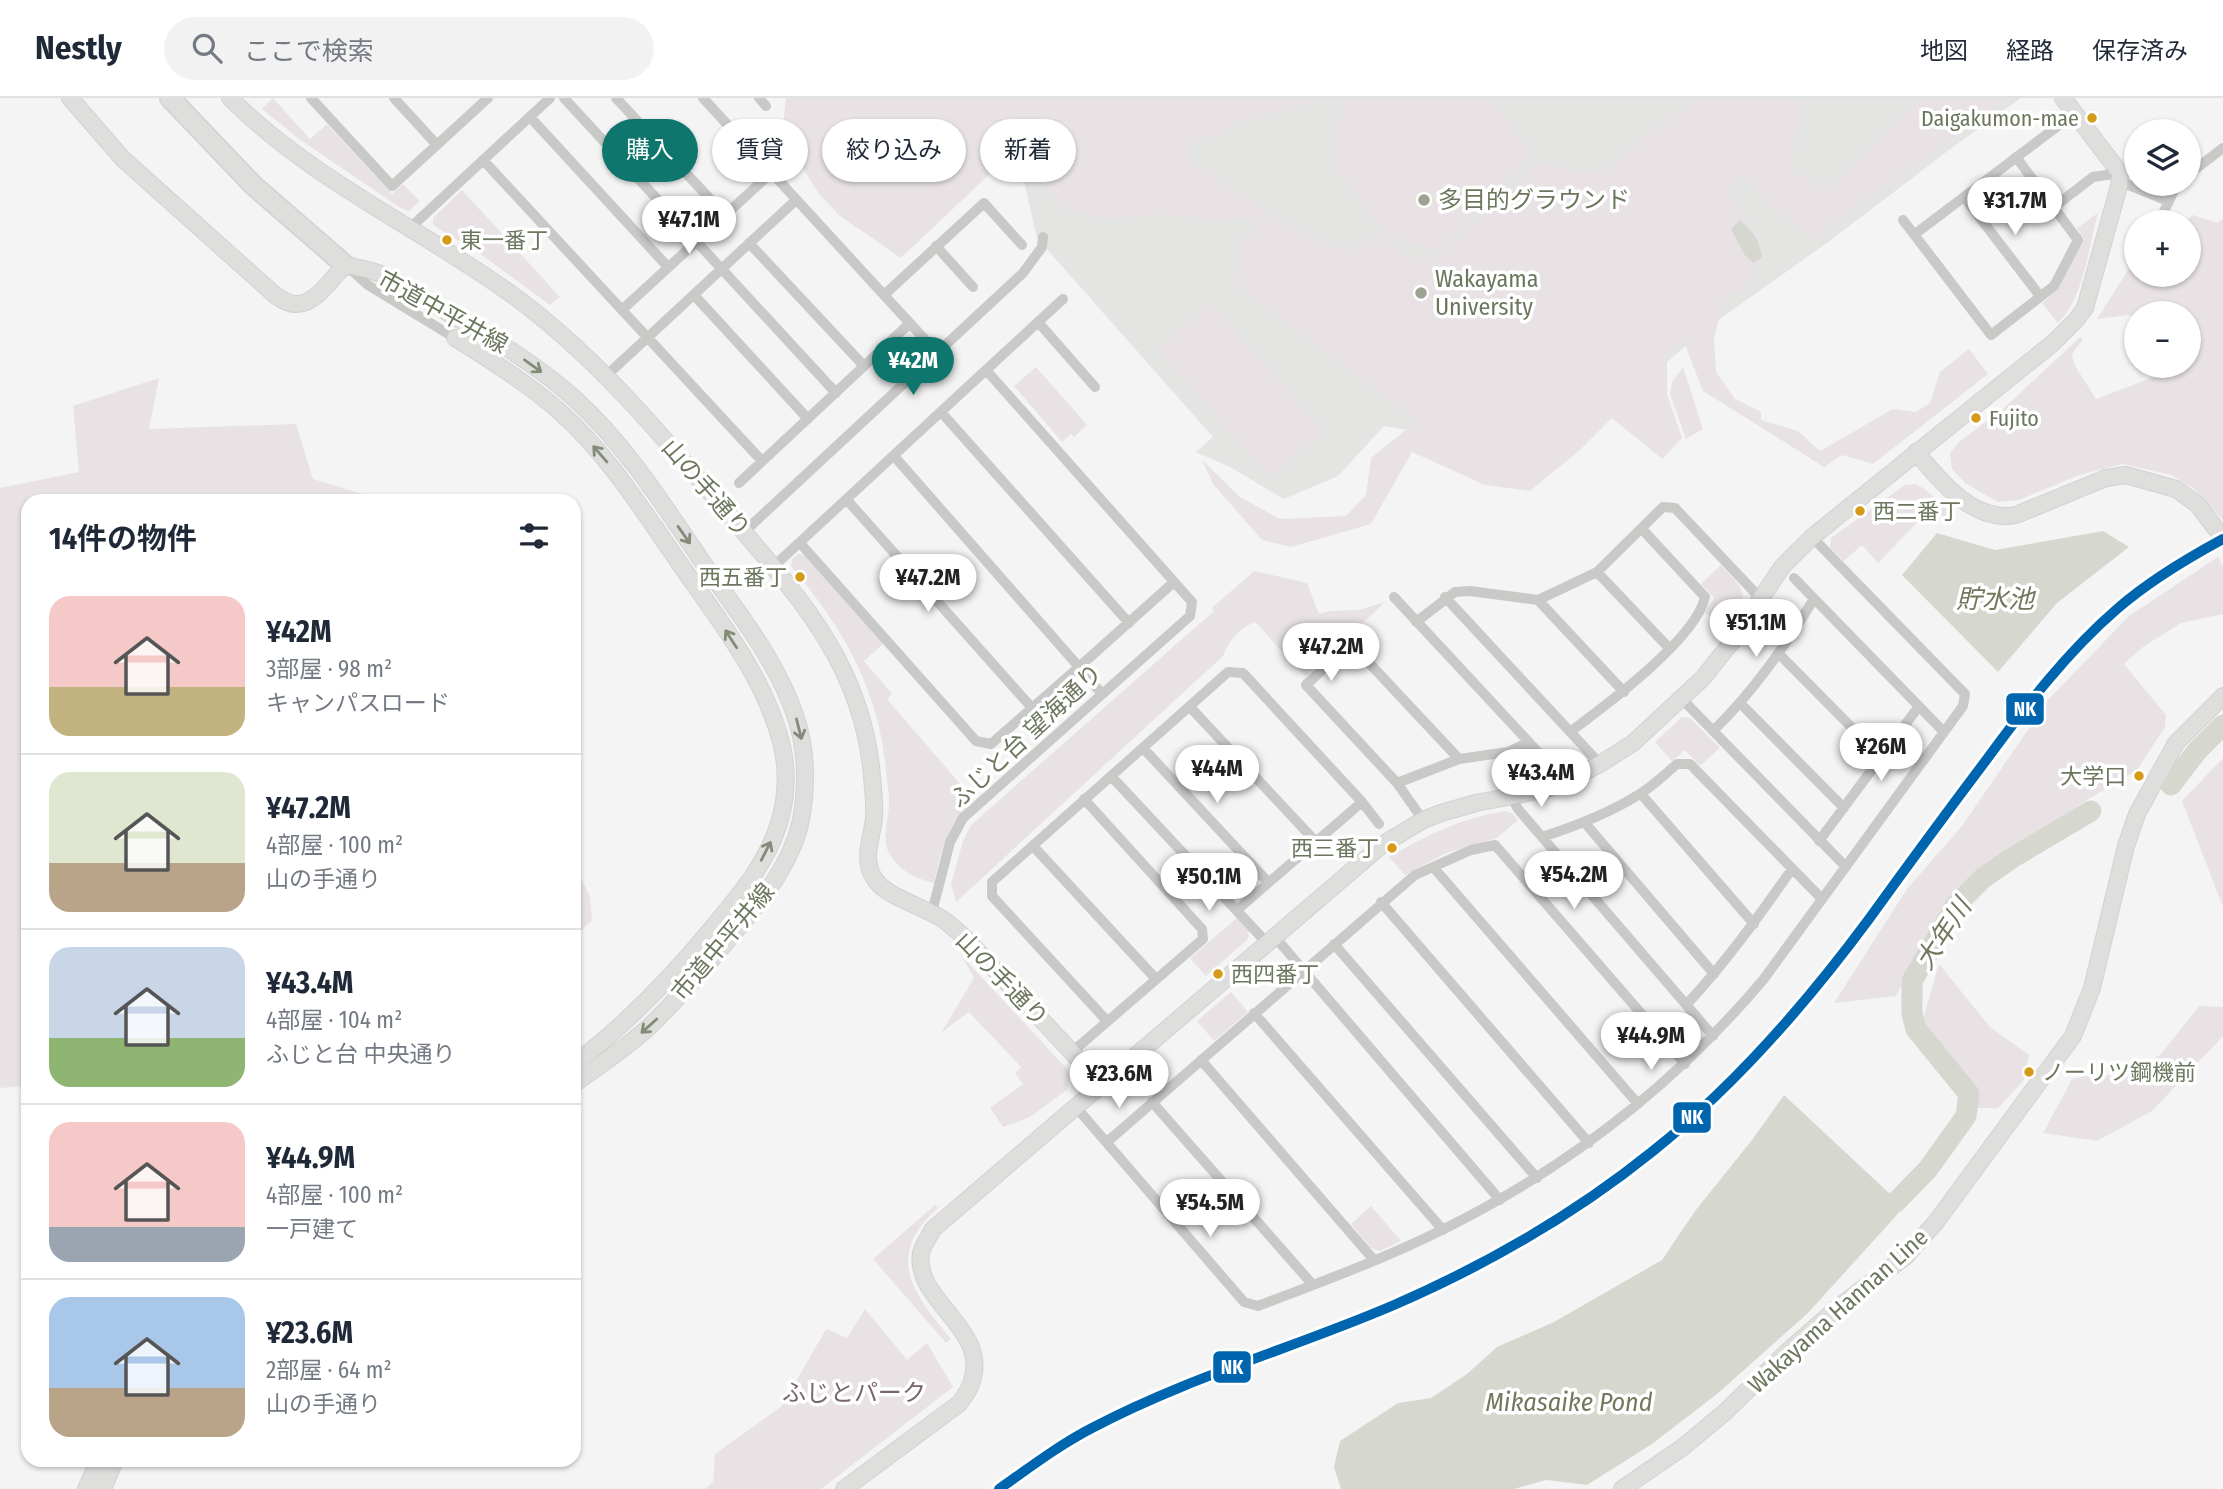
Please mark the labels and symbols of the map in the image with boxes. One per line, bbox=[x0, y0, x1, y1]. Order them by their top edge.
place label: Daigakumon-mae bbox=[1921, 105, 2079, 132]
marker: Daigakumon-mae bbox=[2085, 111, 2099, 125]
pin: ¥31.7M bbox=[1958, 178, 2072, 237]
place label: 多目的グラウンド bbox=[1438, 186, 1630, 214]
marker: 多目的グラウンド bbox=[1416, 192, 1432, 208]
pin: ¥47.1M bbox=[632, 197, 746, 256]
place label: 東一番丁 bbox=[460, 227, 548, 254]
marker: 東一番丁 bbox=[440, 233, 454, 247]
street label: 市道中平井線 bbox=[373, 265, 513, 359]
place label: Wakayama University bbox=[1435, 265, 1539, 321]
marker: Wakayama University bbox=[1413, 285, 1429, 301]
pin: ¥42M bbox=[872, 338, 954, 397]
one-way arrow bbox=[523, 359, 542, 373]
place label: Fujito bbox=[1989, 405, 2039, 432]
marker: Fujito bbox=[1969, 411, 1983, 425]
street label: 山の手通り bbox=[656, 434, 756, 542]
one-way arrow bbox=[592, 445, 608, 463]
place label: 西二番丁 bbox=[1873, 498, 1961, 525]
marker: 西二番丁 bbox=[1853, 504, 1867, 518]
one-way arrow bbox=[677, 525, 691, 544]
pin: ¥47.2M bbox=[871, 554, 985, 614]
place label: 西五番丁 bbox=[699, 564, 787, 591]
marker: 西五番丁 bbox=[793, 570, 807, 584]
water label: 貯水池 bbox=[1956, 584, 2037, 615]
pin: ¥51.1M bbox=[1699, 600, 1813, 659]
pin: ¥47.2M bbox=[1274, 624, 1388, 683]
one-way arrow bbox=[724, 630, 738, 650]
street label: ふじと台 望海通り bbox=[944, 658, 1108, 814]
line badge: NK bbox=[2005, 692, 2045, 726]
text: NK bbox=[2014, 698, 2037, 721]
one-way arrow bbox=[793, 718, 806, 740]
pin: ¥26M bbox=[1840, 724, 1922, 783]
pin: ¥44M bbox=[1176, 746, 1258, 805]
pin: ¥43.4M bbox=[1484, 750, 1598, 809]
place label: 大学口 bbox=[2060, 763, 2126, 790]
marker: 大学口 bbox=[2132, 769, 2146, 783]
place label: 西三番丁 bbox=[1291, 835, 1379, 862]
one-way arrow bbox=[760, 841, 774, 862]
marker: 西三番丁 bbox=[1385, 841, 1399, 855]
pin: ¥54.2M bbox=[1517, 852, 1631, 911]
pin: ¥50.1M bbox=[1152, 854, 1266, 913]
street label: 市道中平井線 bbox=[666, 878, 780, 1006]
water label: 大年川 bbox=[1909, 891, 1979, 975]
street label: 山の手通り bbox=[950, 926, 1054, 1032]
place label: 西四番丁 bbox=[1231, 961, 1319, 988]
marker: 西四番丁 bbox=[1211, 967, 1225, 981]
pin: ¥44.9M bbox=[1594, 1012, 1708, 1072]
one-way arrow bbox=[640, 1018, 658, 1034]
pin: ¥23.6M bbox=[1062, 1051, 1176, 1110]
place label: ノーリツ鋼機前 bbox=[2042, 1059, 2196, 1086]
marker: ノーリツ鋼機前 bbox=[2022, 1065, 2036, 1079]
line badge: NK bbox=[1672, 1101, 1712, 1134]
text: NK bbox=[1681, 1106, 1704, 1129]
pin: ¥54.5M bbox=[1153, 1180, 1267, 1239]
street label: Wakayama Hannan Line bbox=[1742, 1223, 1934, 1399]
line badge: NK bbox=[1212, 1350, 1252, 1384]
text: NK bbox=[1221, 1356, 1244, 1379]
park label: ふじとパーク bbox=[782, 1379, 926, 1407]
water label: Mikasaike Pond bbox=[1485, 1387, 1653, 1418]

